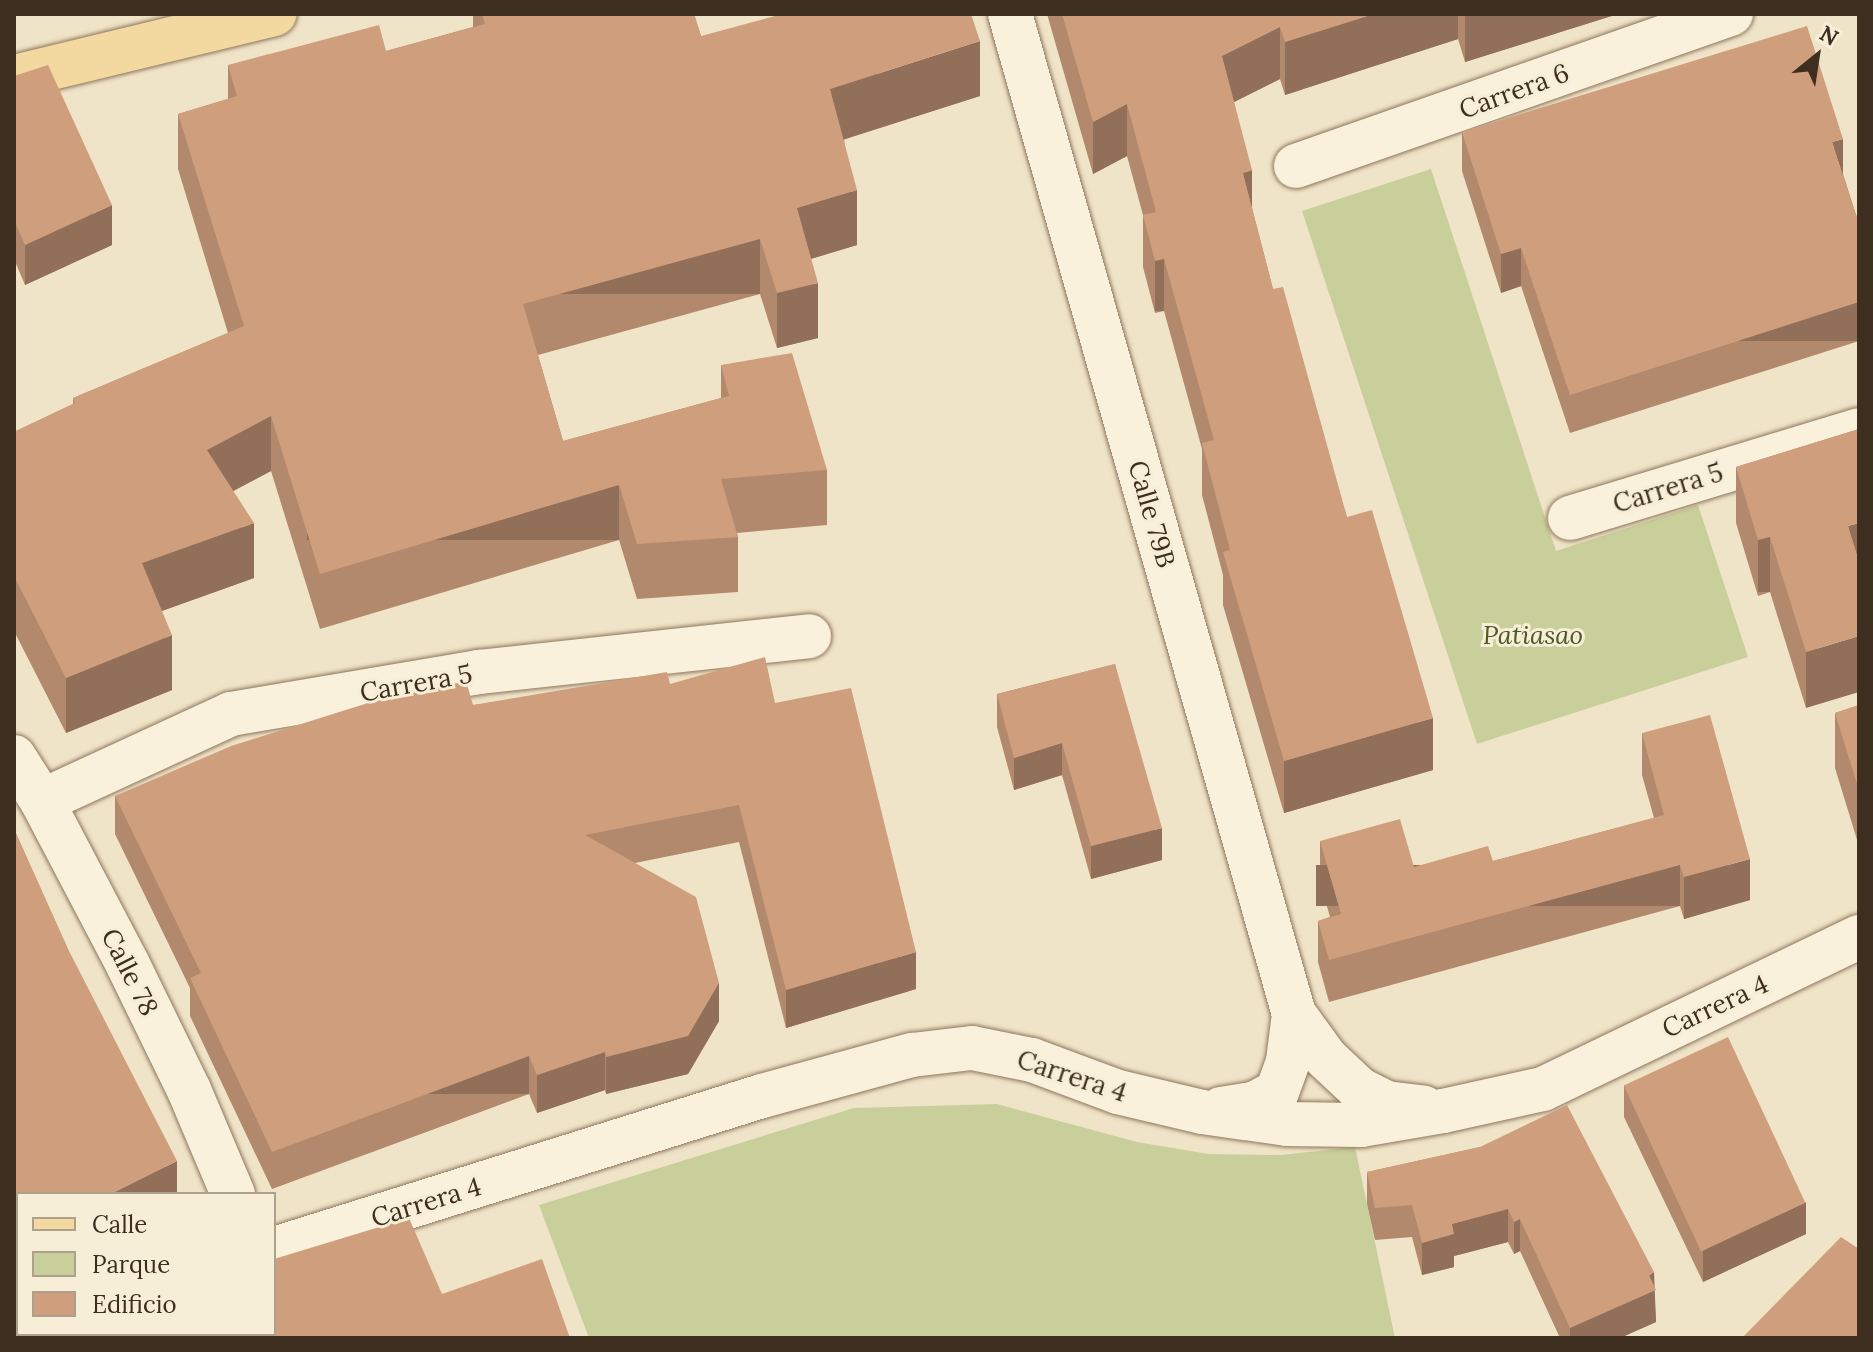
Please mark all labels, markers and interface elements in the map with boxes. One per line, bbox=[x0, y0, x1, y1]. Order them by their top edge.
north arrow bbox=[1777, 16, 1857, 96]
text: N bbox=[1815, 19, 1843, 52]
street label: Carrera 6 bbox=[1455, 57, 1573, 125]
street label: Carrera 5 bbox=[1609, 456, 1727, 520]
street label: Calle 79B bbox=[1122, 457, 1182, 571]
park label: Patiasao bbox=[1483, 619, 1583, 651]
street label: Carrera 5 bbox=[357, 658, 475, 708]
street label: Calle 78 bbox=[95, 923, 165, 1021]
street label: Carrera 4 bbox=[1657, 968, 1773, 1044]
street label: Carrera 4 bbox=[1013, 1044, 1131, 1108]
street label: Carrera 4 bbox=[367, 1170, 485, 1234]
legend bbox=[16, 1192, 276, 1336]
text: Calle bbox=[92, 1209, 147, 1240]
text: Parque bbox=[92, 1249, 170, 1280]
text: Edificio bbox=[92, 1289, 177, 1320]

